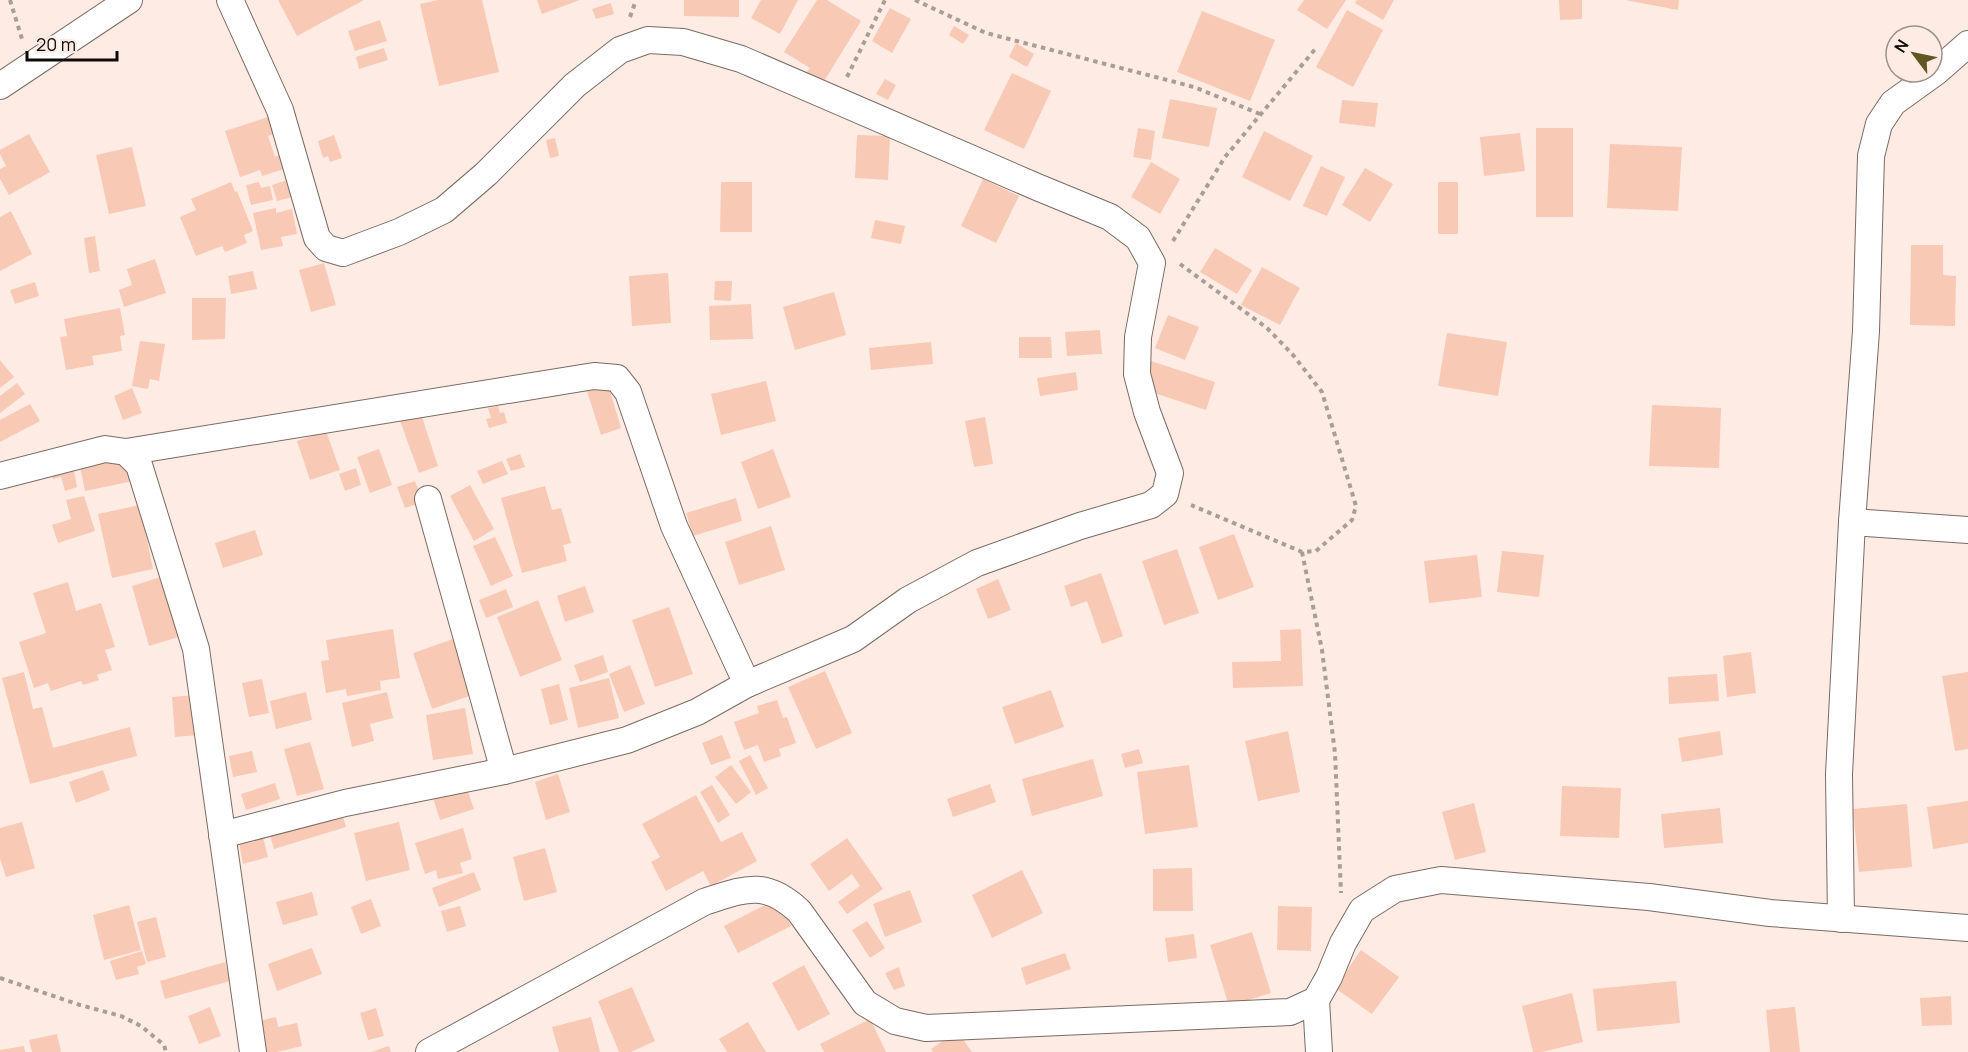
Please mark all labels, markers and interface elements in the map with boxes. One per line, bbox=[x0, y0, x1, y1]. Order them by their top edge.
scale bar bbox=[27, 24, 117, 62]
north arrow bbox=[1884, 24, 1944, 84]
text: 20 m bbox=[36, 32, 76, 56]
text: N bbox=[1889, 35, 1914, 57]

